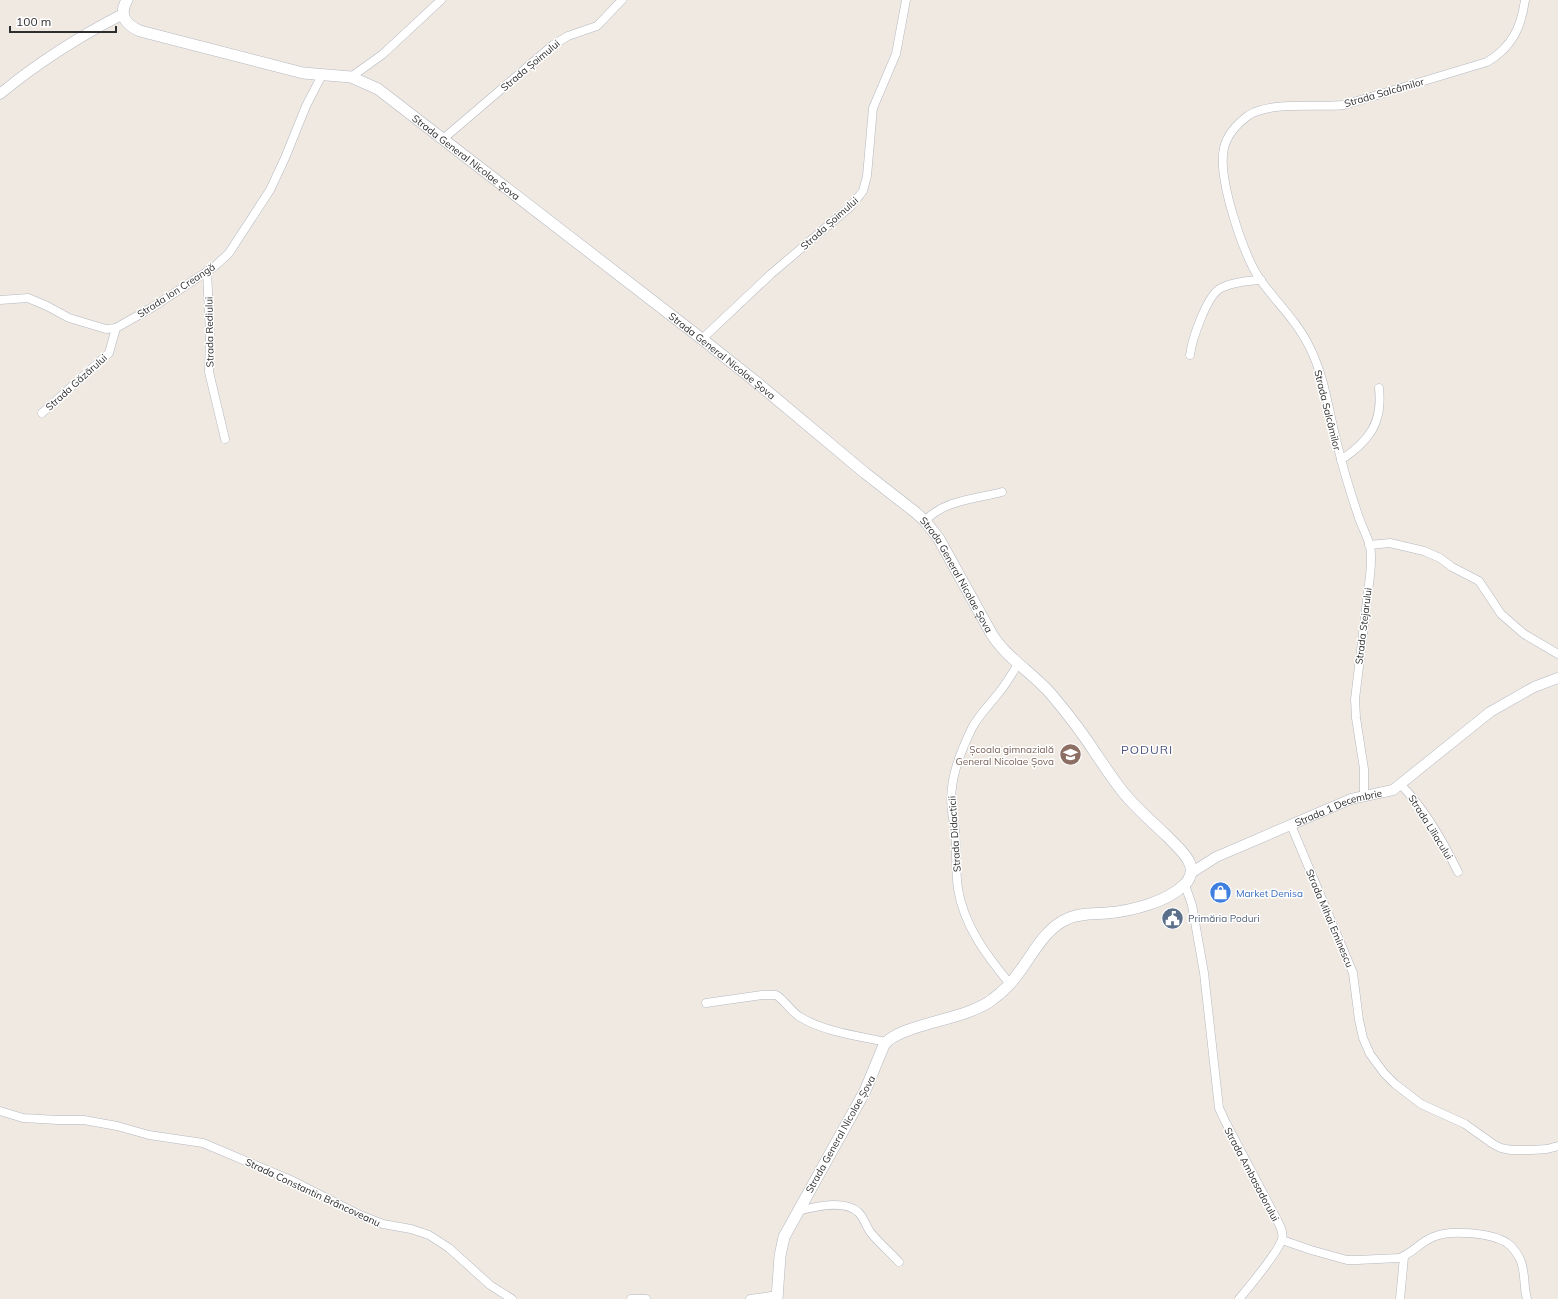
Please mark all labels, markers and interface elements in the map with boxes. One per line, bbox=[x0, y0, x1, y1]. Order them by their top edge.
scale bar bbox=[10, 8, 116, 34]
text: 100 m bbox=[16, 14, 51, 29]
street label: Strada Șoimului bbox=[498, 37, 563, 94]
street label: Strada Salcâmilor bbox=[1343, 75, 1426, 110]
street label: Strada General Nicolae Șova bbox=[409, 112, 522, 203]
street label: Strada Șoimului bbox=[798, 194, 861, 253]
street label: Strada Ion Creangă bbox=[135, 260, 218, 320]
street label: Strada Rediului bbox=[202, 296, 217, 368]
street label: Strada General Nicolae Șova bbox=[666, 310, 778, 402]
street label: Strada Găzărului bbox=[43, 351, 110, 413]
street label: Strada Salcâmilor bbox=[1311, 369, 1344, 452]
street label: Strada General Nicolae Șova bbox=[917, 514, 995, 635]
street label: Strada Stejarului bbox=[1352, 587, 1375, 665]
school or university icon: Școala gimnazială General Nicolae Șova bbox=[1057, 742, 1083, 768]
district label: PODURI bbox=[1121, 742, 1173, 757]
place label: Școala gimnazială General Nicolae Șova bbox=[955, 743, 1054, 768]
street label: Strada 1 Decembrie bbox=[1293, 787, 1383, 829]
street label: Strada Liliacului bbox=[1406, 793, 1456, 862]
street label: Strada Didacticii bbox=[945, 795, 964, 872]
street label: Strada Mihai Eminescu bbox=[1303, 867, 1356, 969]
shop icon: Market Denisa bbox=[1208, 880, 1234, 906]
place label: Market Denisa bbox=[1236, 887, 1303, 900]
public building icon: Primăria Poduri bbox=[1159, 905, 1185, 931]
place label: Primăria Poduri bbox=[1188, 912, 1260, 925]
street label: Strada General Nicolae Șova bbox=[803, 1073, 878, 1195]
street label: Strada Ambasadorului bbox=[1221, 1125, 1282, 1223]
street label: Strada Constantin Brâncoveanu bbox=[243, 1155, 382, 1230]

